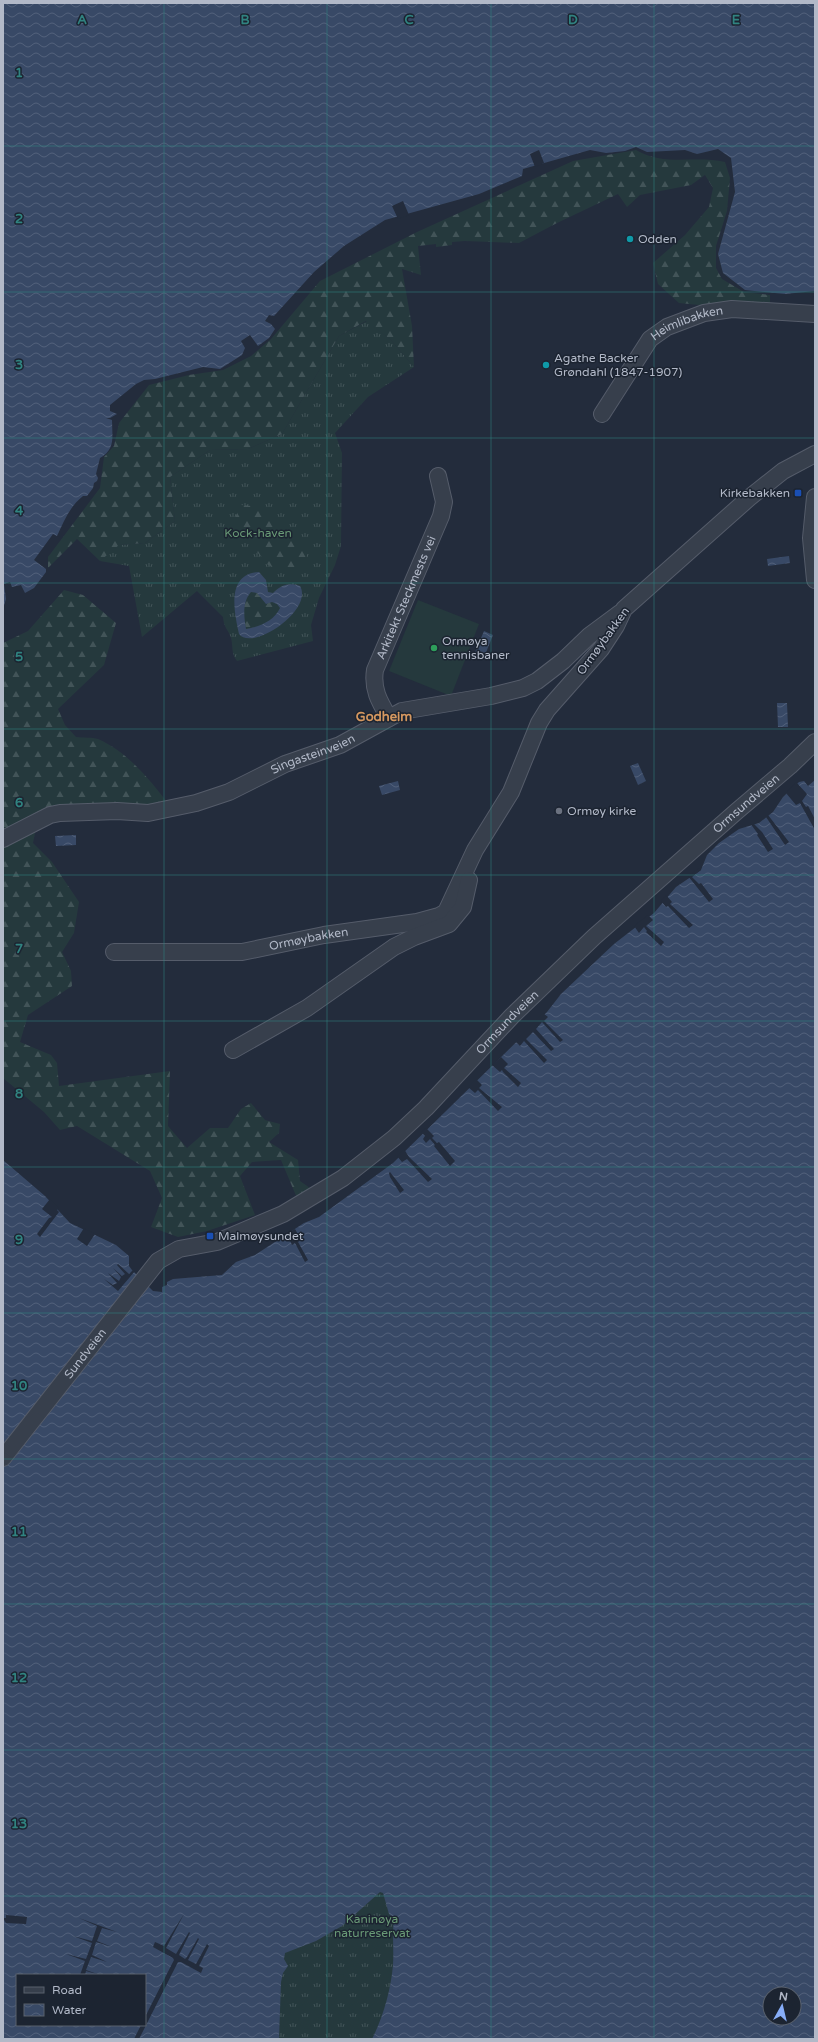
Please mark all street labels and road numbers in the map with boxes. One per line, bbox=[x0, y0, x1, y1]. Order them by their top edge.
street label: Heimlibakken bbox=[648, 303, 724, 343]
street label: Arkitekt Steckmests vei bbox=[373, 534, 439, 662]
street label: Ormøybakken bbox=[574, 604, 632, 678]
street label: Singasteinveien bbox=[268, 731, 357, 777]
street label: Ormsundveien bbox=[710, 771, 782, 836]
street label: Ormøybakken bbox=[268, 925, 349, 953]
street label: Ormsundveien bbox=[473, 987, 541, 1057]
street label: Sundveien bbox=[61, 1326, 109, 1381]

